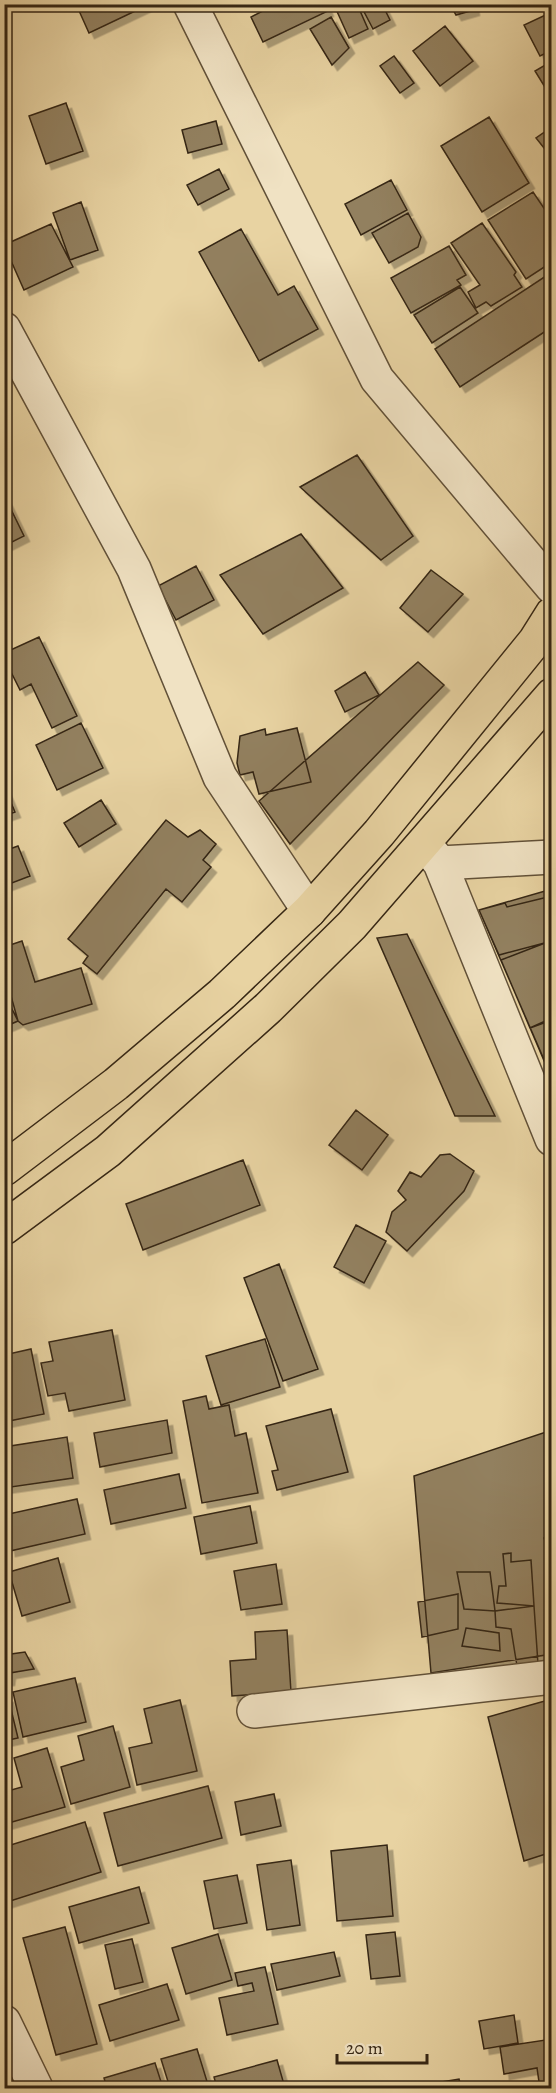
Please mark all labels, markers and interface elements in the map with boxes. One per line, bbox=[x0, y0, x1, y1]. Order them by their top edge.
scale bar bbox=[337, 2027, 427, 2065]
text: 20 m bbox=[346, 2036, 383, 2060]

